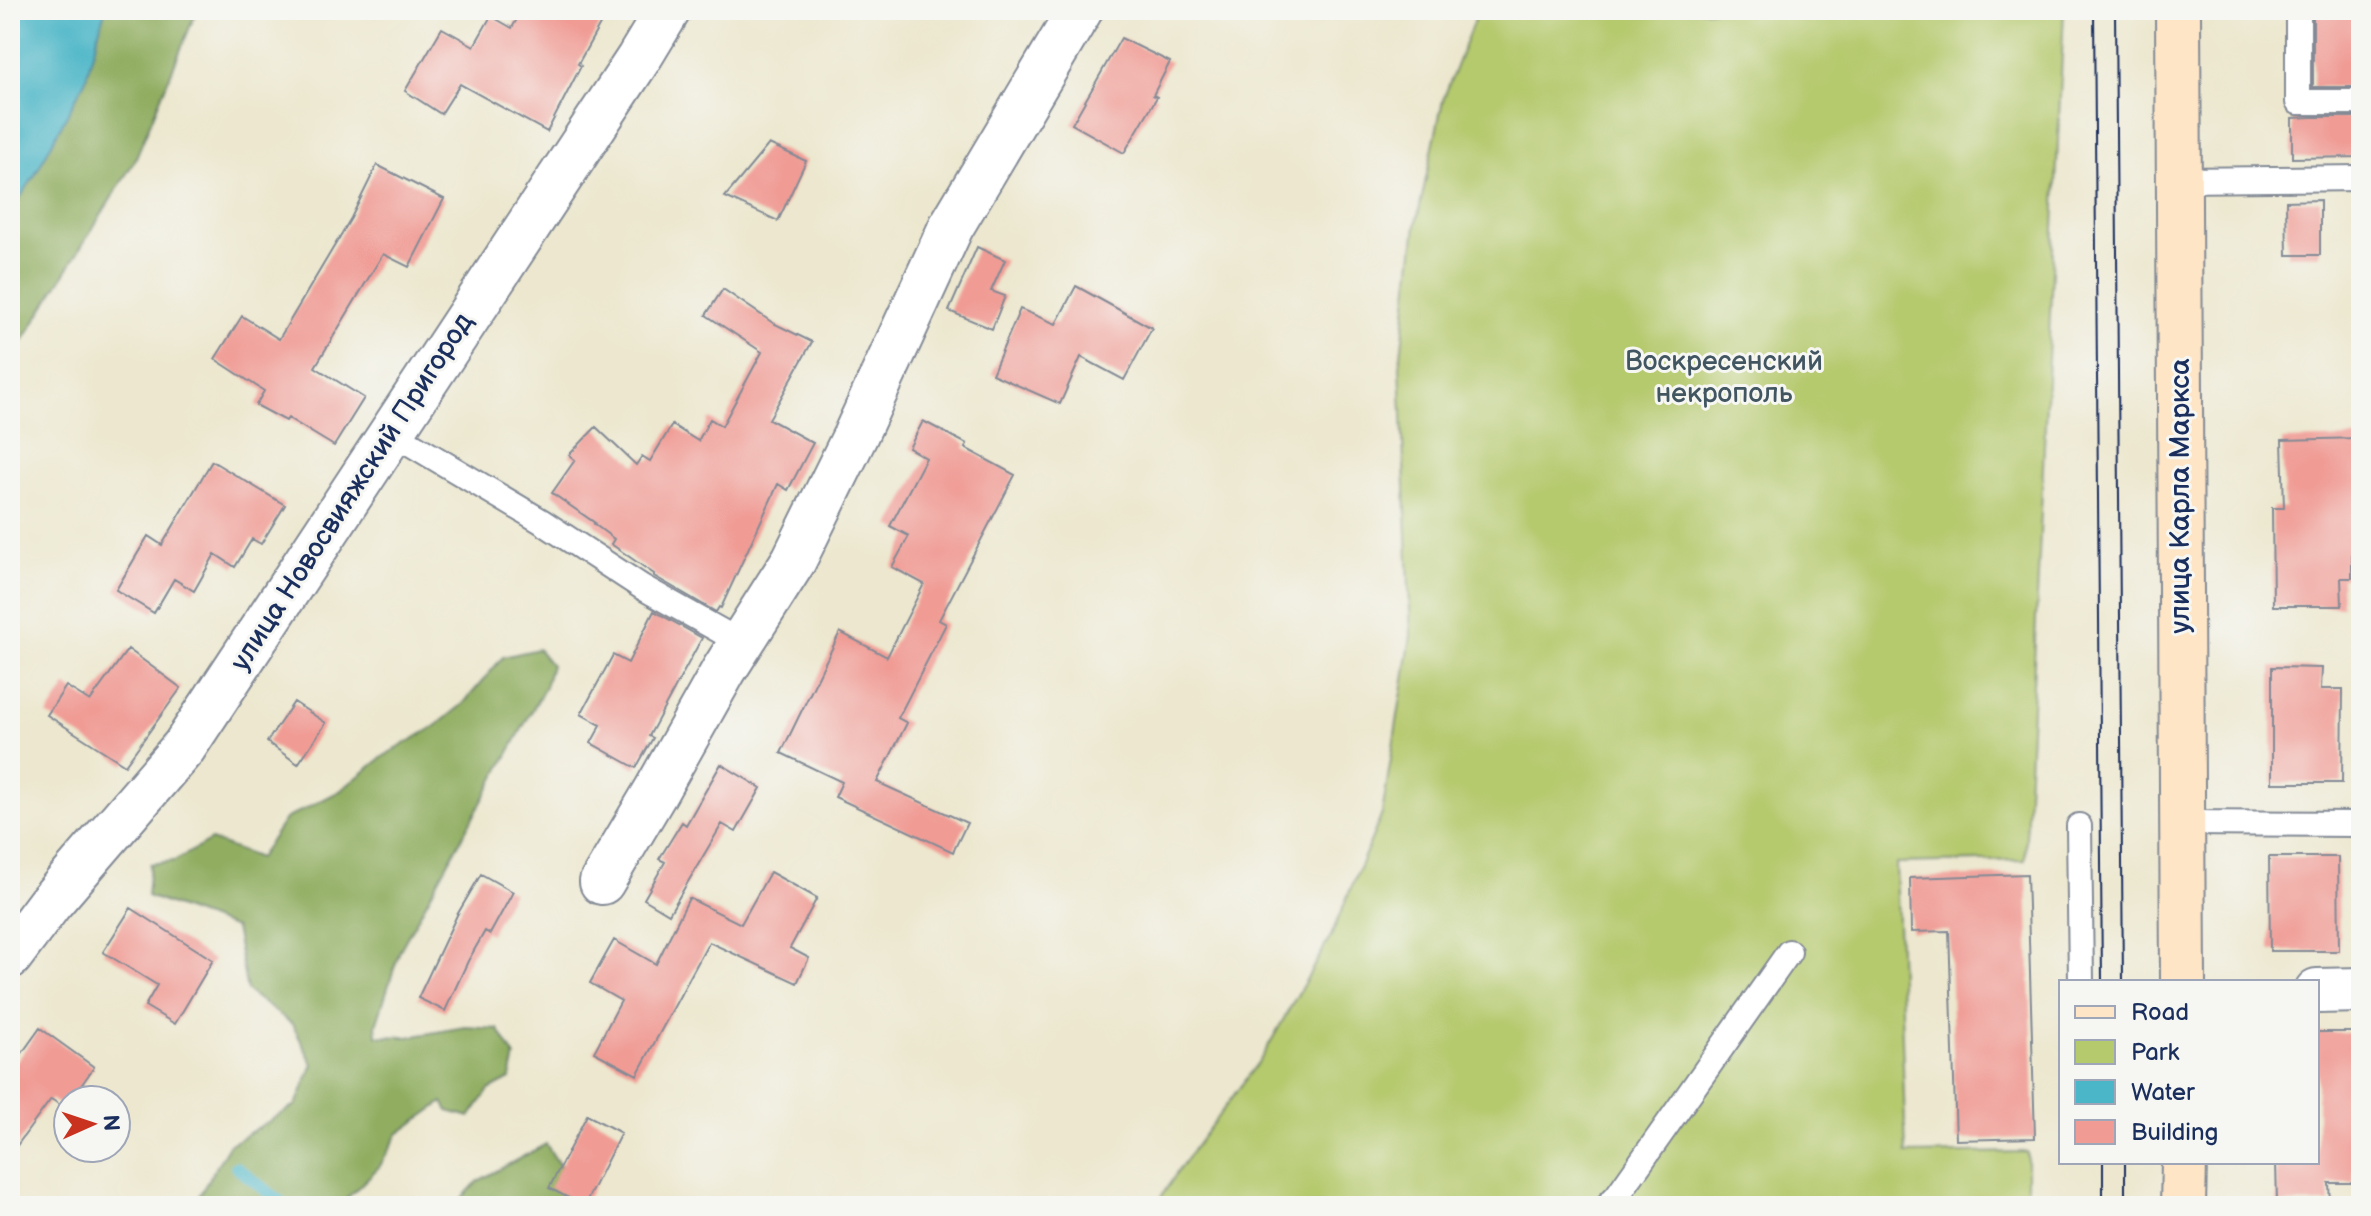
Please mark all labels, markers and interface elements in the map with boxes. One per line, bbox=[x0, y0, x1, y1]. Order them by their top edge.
street label: улица Новосвияжский Пригород bbox=[224, 307, 480, 677]
park label: Воскресенский некрополь bbox=[1625, 345, 1823, 410]
street label: улица Карла Маркса bbox=[2164, 358, 2197, 634]
legend bbox=[2059, 980, 2319, 1164]
text: Road bbox=[2131, 998, 2189, 1027]
text: Park bbox=[2131, 1038, 2179, 1067]
text: Water bbox=[2131, 1078, 2195, 1107]
north arrow bbox=[52, 1084, 132, 1164]
text: N bbox=[97, 1114, 124, 1132]
text: Building bbox=[2131, 1118, 2218, 1147]

